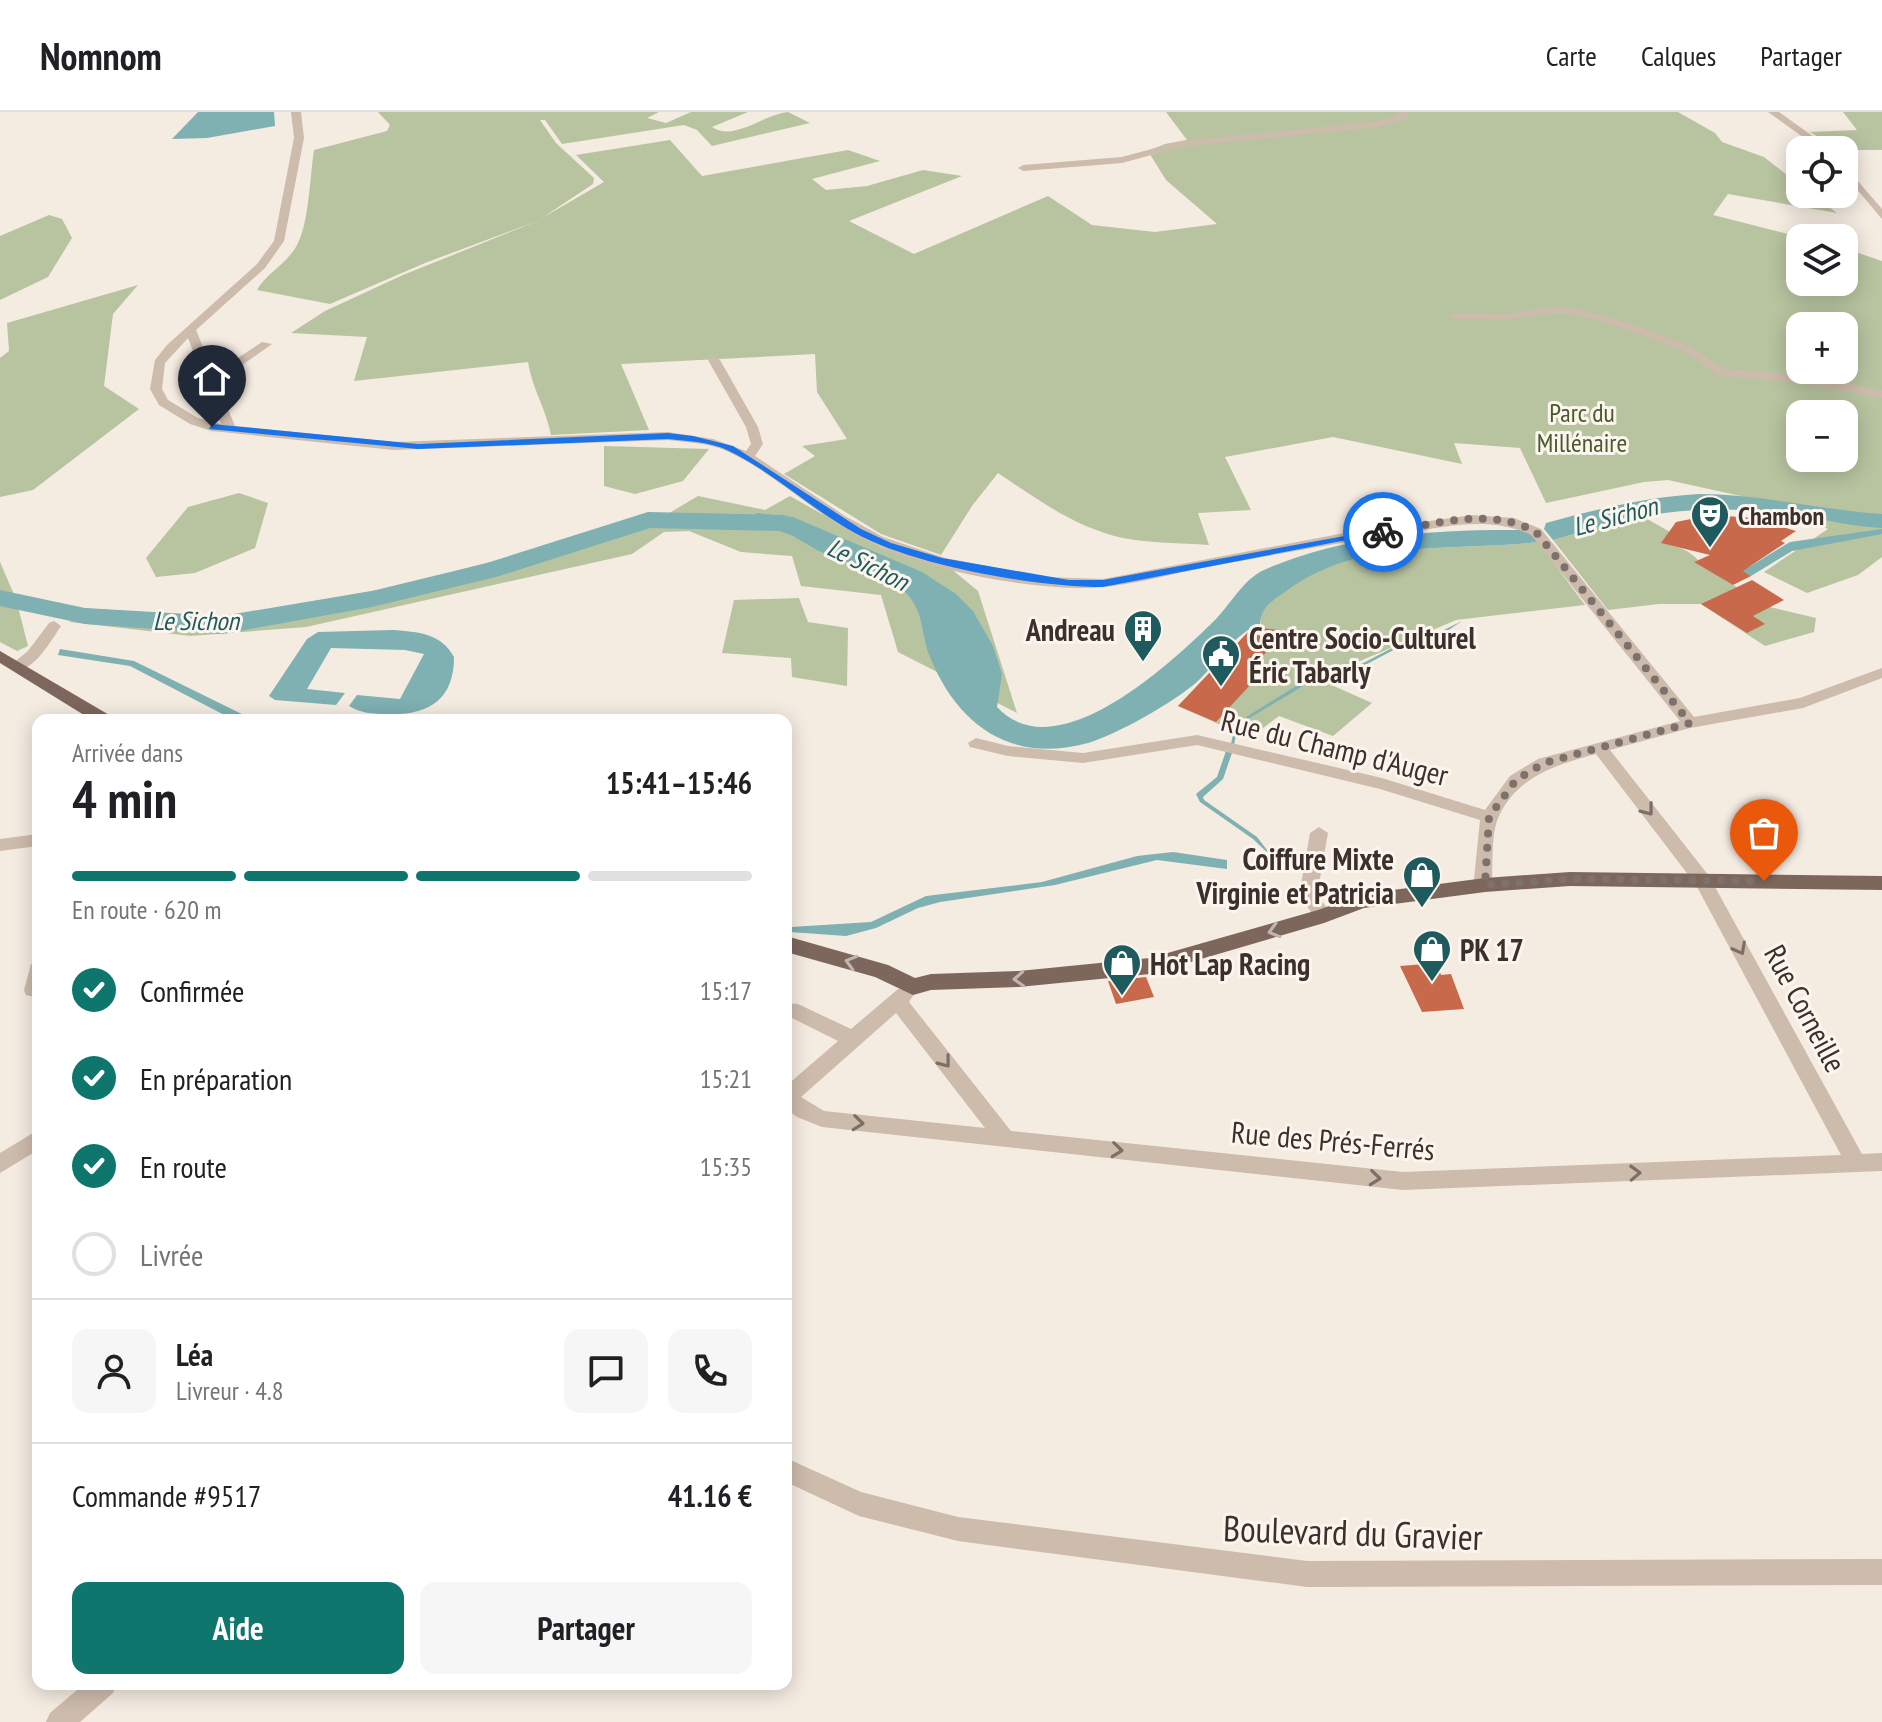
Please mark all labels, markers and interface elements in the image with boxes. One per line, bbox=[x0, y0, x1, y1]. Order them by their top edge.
text: Nomnom bbox=[40, 31, 162, 80]
text: Carte bbox=[1546, 37, 1597, 74]
text: Calques bbox=[1641, 37, 1716, 74]
text: Partager bbox=[1760, 37, 1842, 74]
map controls bbox=[1786, 136, 1858, 472]
button: locate bbox=[1786, 136, 1858, 208]
button: layers bbox=[1786, 224, 1858, 296]
button: + bbox=[1786, 312, 1858, 384]
pin bbox=[178, 345, 246, 427]
icon: home bbox=[190, 357, 234, 401]
park label: Parc du Millénaire bbox=[1537, 396, 1627, 459]
button: − bbox=[1786, 400, 1858, 472]
water label: Le Sichon bbox=[1569, 489, 1662, 543]
courier bbox=[1343, 492, 1423, 572]
theatre icon: Chambon bbox=[1689, 494, 1731, 549]
place label: Chambon bbox=[1738, 499, 1824, 532]
icon: bike bbox=[1361, 510, 1405, 554]
water label: Le Sichon bbox=[822, 530, 915, 598]
water label: Le Sichon bbox=[153, 604, 241, 637]
building icon: Andreau bbox=[1122, 608, 1164, 663]
place label: Andreau bbox=[1025, 610, 1115, 649]
place label: Centre Socio-Culturel Éric Tabarly bbox=[1249, 618, 1477, 691]
public building icon: Centre Socio-Culturel Éric Tabarly bbox=[1200, 633, 1242, 688]
street label: Rue du Champ d'Auger bbox=[1217, 700, 1453, 794]
text: Arrivée dans bbox=[72, 736, 183, 769]
text: 15:41–15:46 bbox=[606, 763, 752, 802]
text: 4 min bbox=[72, 765, 177, 832]
pin bbox=[1730, 799, 1798, 881]
one-way arrow bbox=[1638, 801, 1652, 815]
icon: bag bbox=[1742, 811, 1786, 855]
place label: Coiffure Mixte Virginie et Patricia bbox=[1195, 839, 1394, 912]
shop icon: Coiffure Mixte Virginie et Patricia bbox=[1401, 854, 1443, 909]
text: En route · 620 m bbox=[72, 893, 222, 926]
one-way arrow bbox=[1267, 922, 1281, 938]
shop icon: PK 17 bbox=[1411, 928, 1453, 983]
place label: PK 17 bbox=[1460, 930, 1524, 969]
street label: Rue Corneille bbox=[1756, 938, 1856, 1078]
one-way arrow bbox=[1731, 941, 1746, 956]
shop icon: Hot Lap Racing bbox=[1101, 942, 1143, 997]
place label: Hot Lap Racing bbox=[1150, 944, 1310, 983]
one-way arrow bbox=[844, 955, 858, 972]
icon: check bbox=[72, 968, 116, 1012]
one-way arrow bbox=[1012, 970, 1025, 987]
text: Confirmée bbox=[140, 971, 244, 1010]
text: 15:17 bbox=[700, 974, 752, 1007]
one-way arrow bbox=[936, 1053, 950, 1068]
icon: check bbox=[72, 1056, 116, 1100]
text: En préparation bbox=[140, 1059, 292, 1098]
text: 15:21 bbox=[700, 1062, 752, 1095]
street label: Rue des Prés-Ferrés bbox=[1230, 1112, 1436, 1168]
one-way arrow bbox=[852, 1114, 865, 1131]
one-way arrow bbox=[1111, 1141, 1124, 1158]
icon: check bbox=[72, 1144, 116, 1188]
text: En route bbox=[140, 1147, 227, 1186]
text: 15:35 bbox=[700, 1150, 752, 1183]
one-way arrow bbox=[1629, 1164, 1642, 1181]
one-way arrow bbox=[1369, 1170, 1382, 1187]
text: Livrée bbox=[140, 1235, 203, 1274]
button: person bbox=[72, 1329, 156, 1413]
button: chat bbox=[564, 1329, 648, 1413]
button: phone bbox=[668, 1329, 752, 1413]
text: Léa bbox=[176, 1335, 213, 1374]
text: Livreur · 4.8 bbox=[176, 1374, 283, 1407]
text: Commande #9517 bbox=[72, 1476, 261, 1515]
text: 41.16 € bbox=[668, 1476, 752, 1515]
street label: Boulevard du Gravier bbox=[1222, 1504, 1484, 1560]
button: Aide bbox=[72, 1582, 404, 1674]
button: Partager bbox=[420, 1582, 752, 1674]

